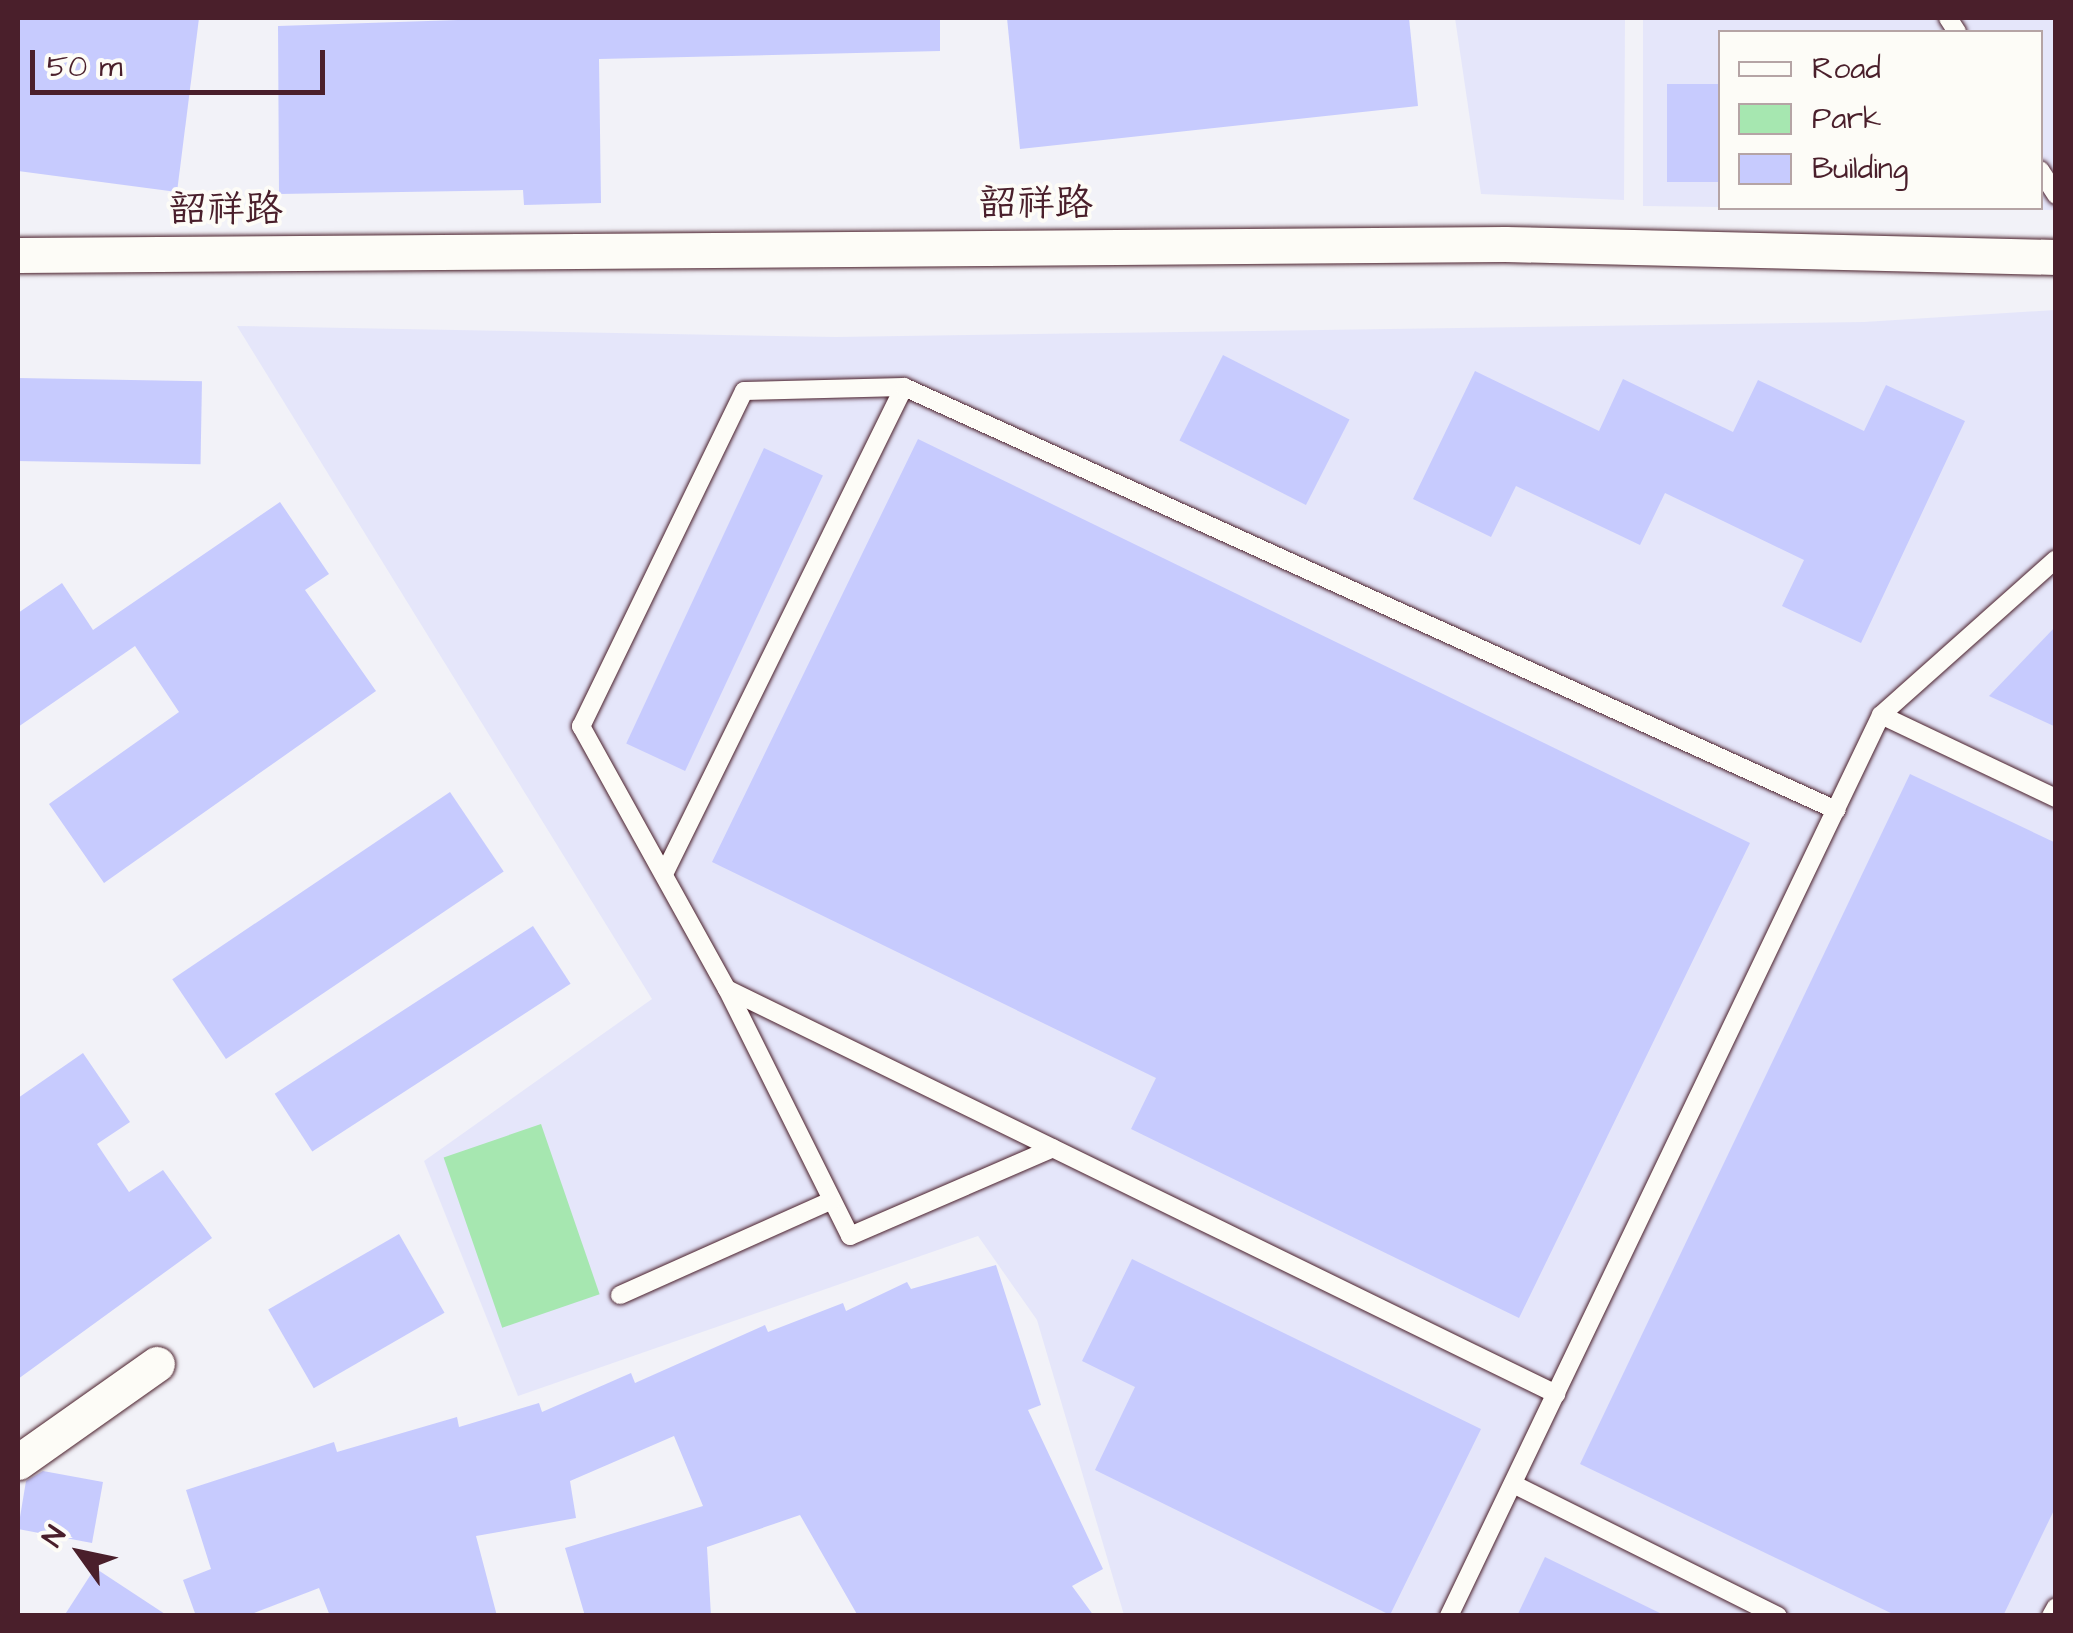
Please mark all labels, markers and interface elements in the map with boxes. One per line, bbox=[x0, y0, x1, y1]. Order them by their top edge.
scale bar bbox=[35, 30, 330, 92]
legend bbox=[1718, 30, 2043, 210]
text: 50 m bbox=[47, 46, 123, 88]
text: Road bbox=[1812, 48, 1881, 90]
text: Park bbox=[1812, 98, 1881, 140]
text: Building bbox=[1812, 148, 1908, 190]
street label: 韶祥路 bbox=[979, 182, 1093, 228]
street label: 韶祥路 bbox=[169, 188, 283, 234]
north arrow bbox=[30, 1503, 130, 1603]
text: N bbox=[33, 1518, 76, 1554]

